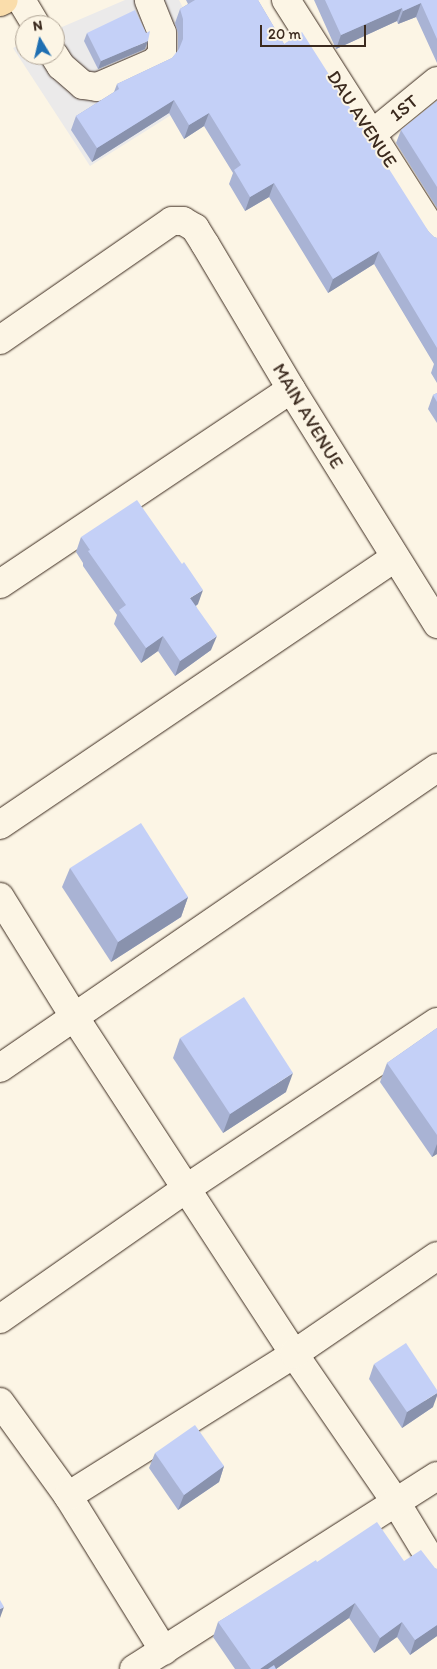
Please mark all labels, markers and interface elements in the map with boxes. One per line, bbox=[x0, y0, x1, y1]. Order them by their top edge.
north arrow bbox=[15, 15, 65, 65]
scale bar bbox=[262, 15, 368, 47]
text: N bbox=[32, 17, 44, 35]
text: 20 m bbox=[268, 25, 301, 43]
street label: DAU AVENUE bbox=[322, 66, 402, 172]
street label: 1ST bbox=[385, 90, 423, 126]
street label: MAIN AVENUE bbox=[268, 359, 348, 473]

